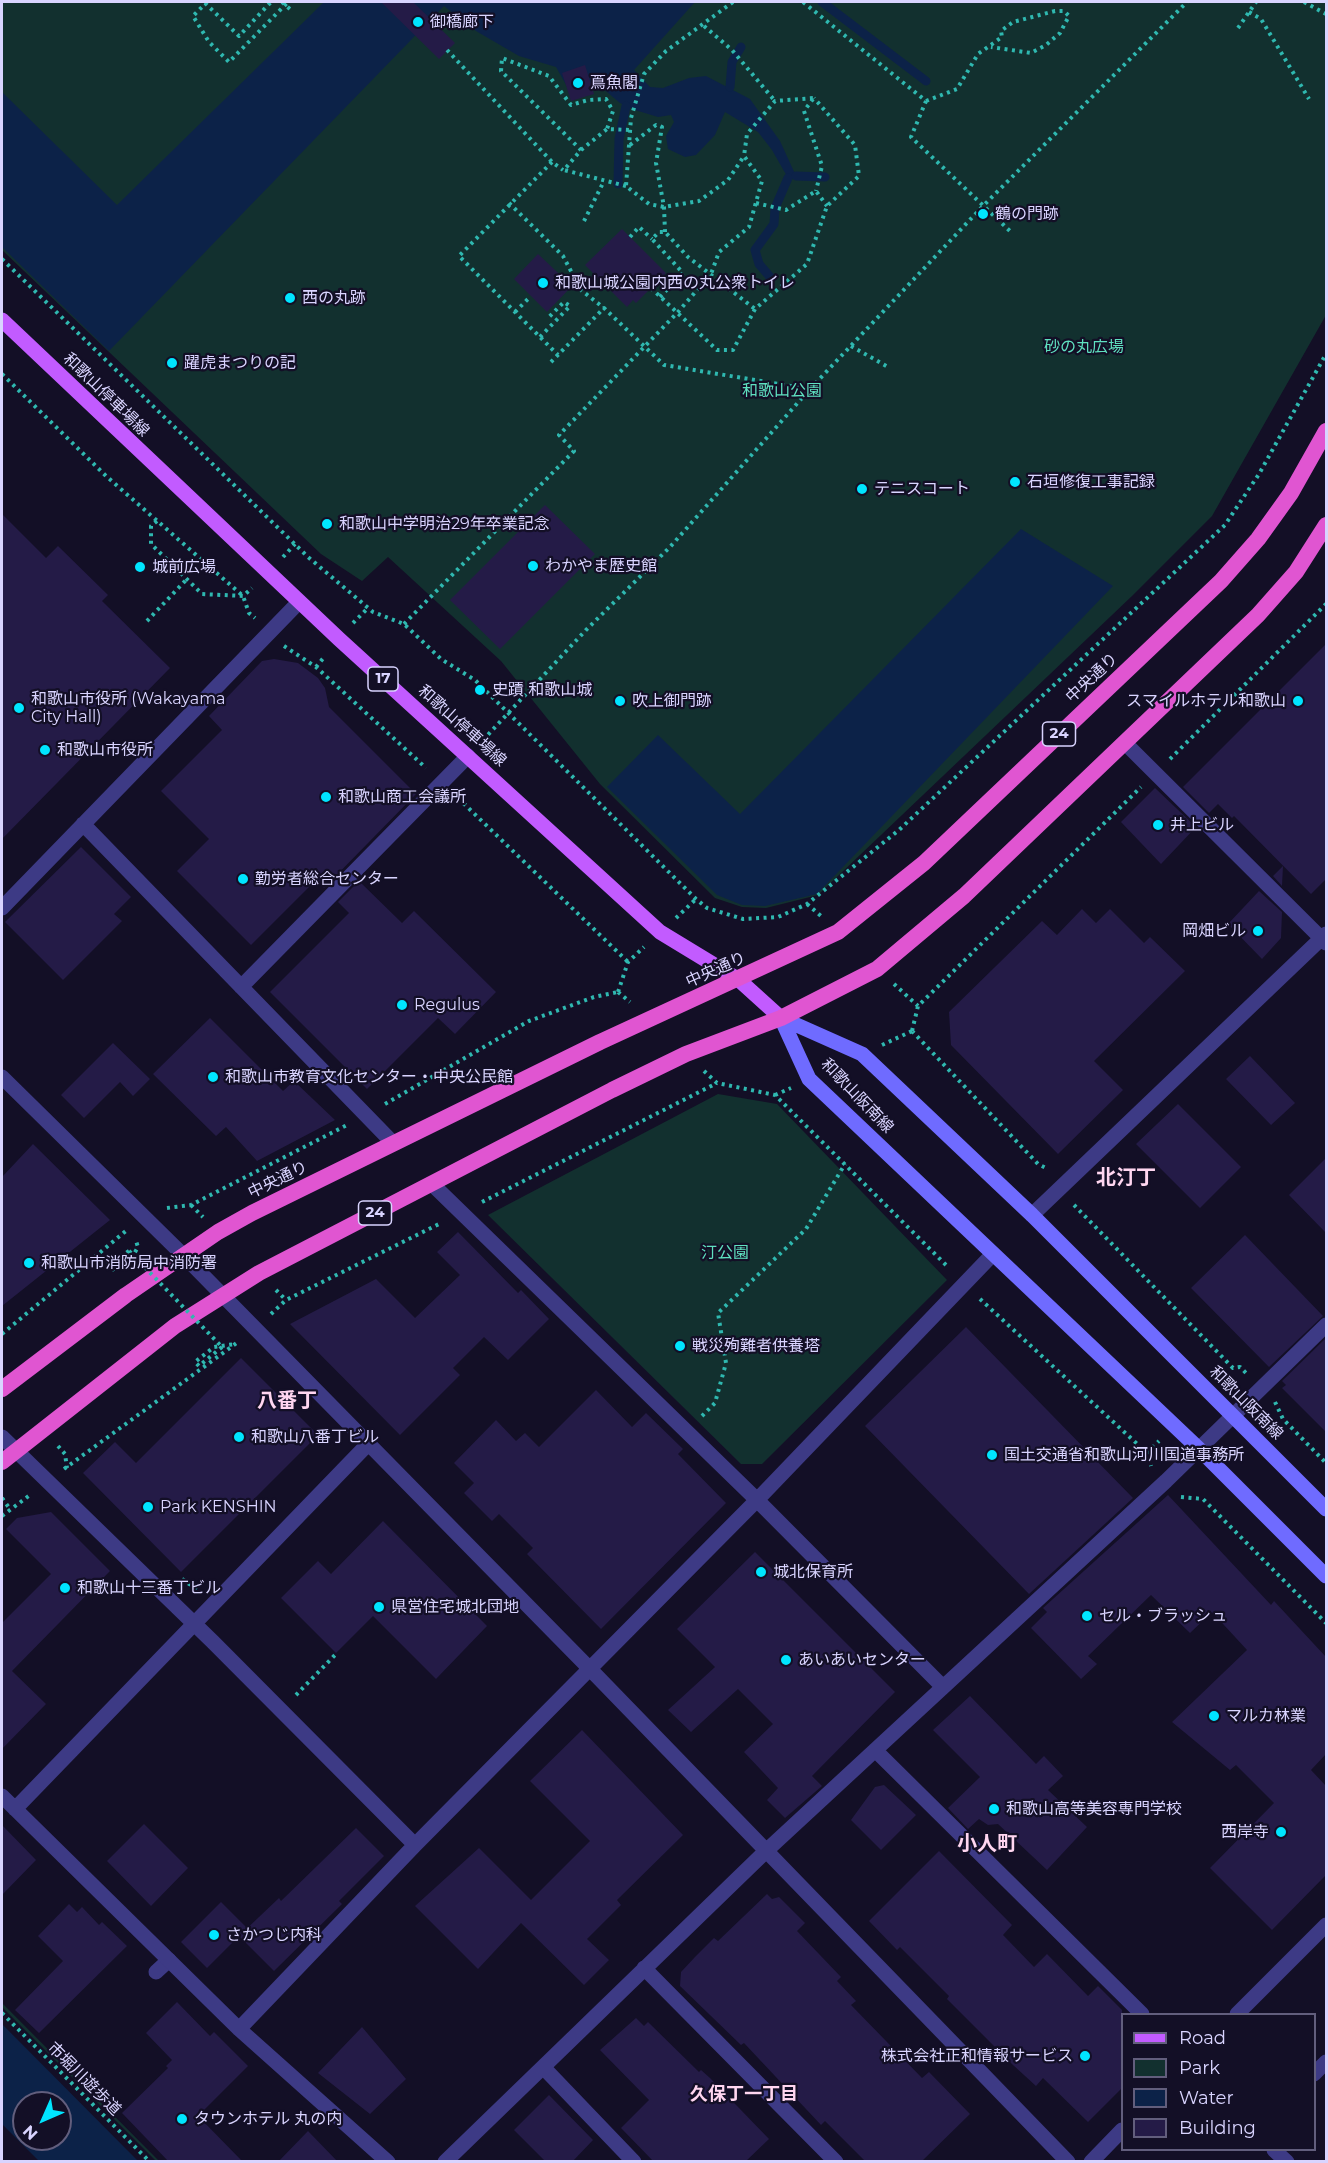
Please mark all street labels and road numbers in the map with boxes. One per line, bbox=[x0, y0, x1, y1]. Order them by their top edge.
street label: 和歌山停車場線 bbox=[59, 349, 153, 441]
street label: 中央通り bbox=[1062, 649, 1122, 707]
road number: 17 bbox=[368, 667, 398, 691]
street label: 和歌山停車場線 bbox=[414, 681, 510, 771]
road number: 24 bbox=[1042, 722, 1076, 746]
street label: 中央通り bbox=[683, 948, 749, 992]
street label: 和歌山阪南線 bbox=[817, 1055, 897, 1137]
street label: 中央通り bbox=[245, 1157, 311, 1203]
road number: 24 bbox=[358, 1201, 392, 1225]
street label: 和歌山阪南線 bbox=[1205, 1362, 1287, 1444]
street label: 市堀川遊歩道 bbox=[43, 2038, 125, 2120]

